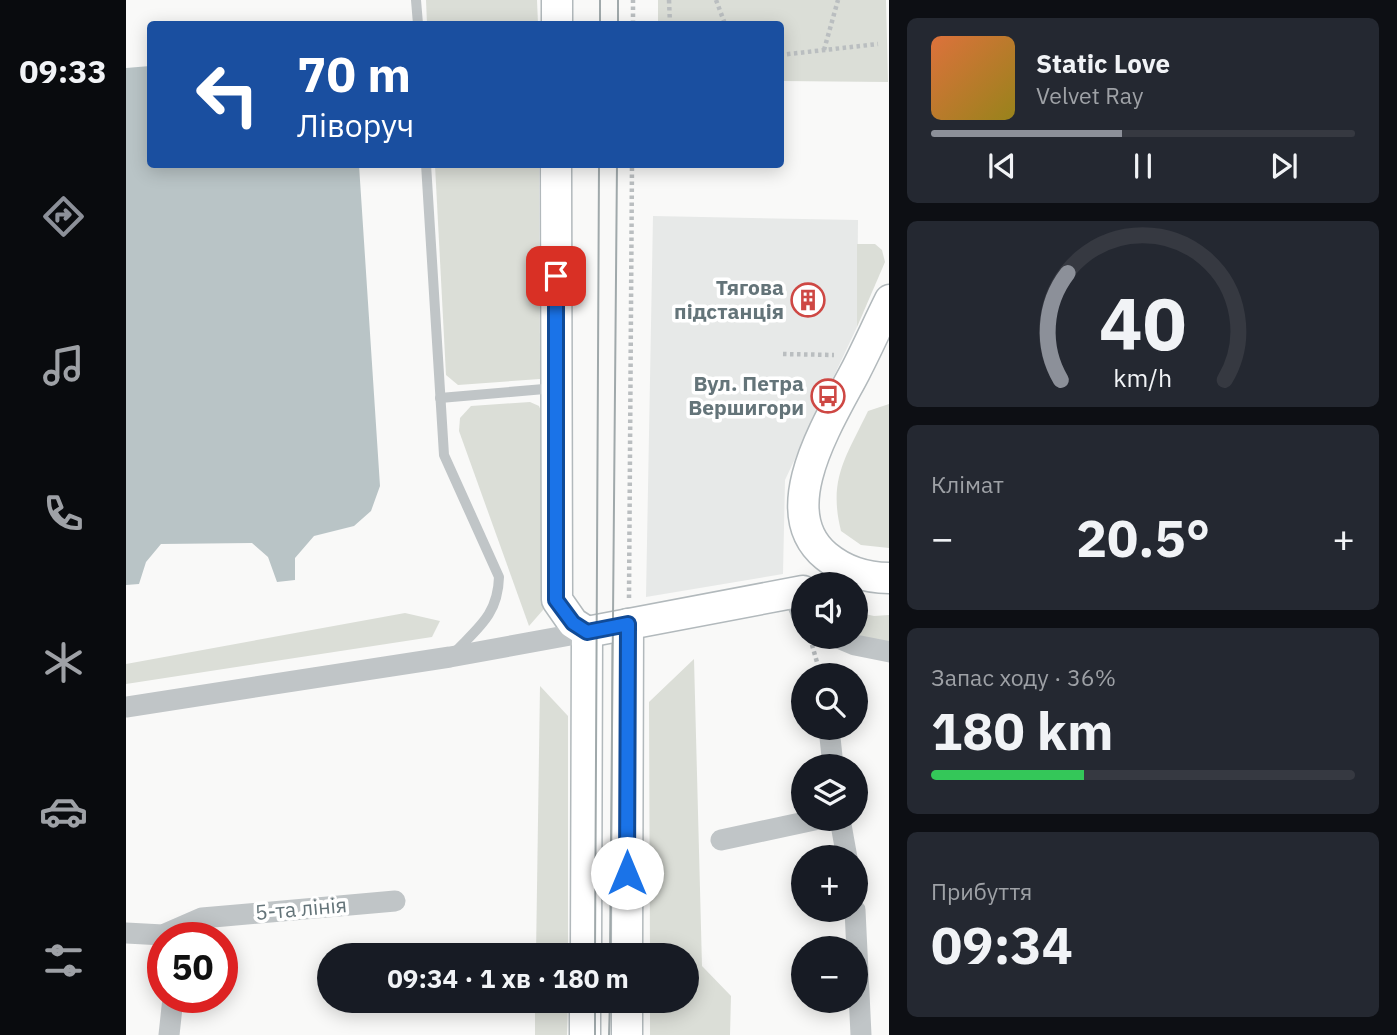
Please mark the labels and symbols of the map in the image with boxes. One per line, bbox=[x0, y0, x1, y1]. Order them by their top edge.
pin bbox=[526, 246, 586, 306]
place label: Тягова пiдстанцiя bbox=[674, 273, 784, 325]
building icon: Тягова пiдстанцiя bbox=[789, 281, 827, 319]
place label: Вул. Петра Вершигори bbox=[688, 369, 804, 421]
bus stop icon: Вул. Петра Вершигори bbox=[809, 377, 847, 415]
position arrow bbox=[590, 836, 664, 910]
street label: 5-та лінія bbox=[254, 890, 348, 926]
speed limit sign: 50 bbox=[147, 922, 238, 1013]

